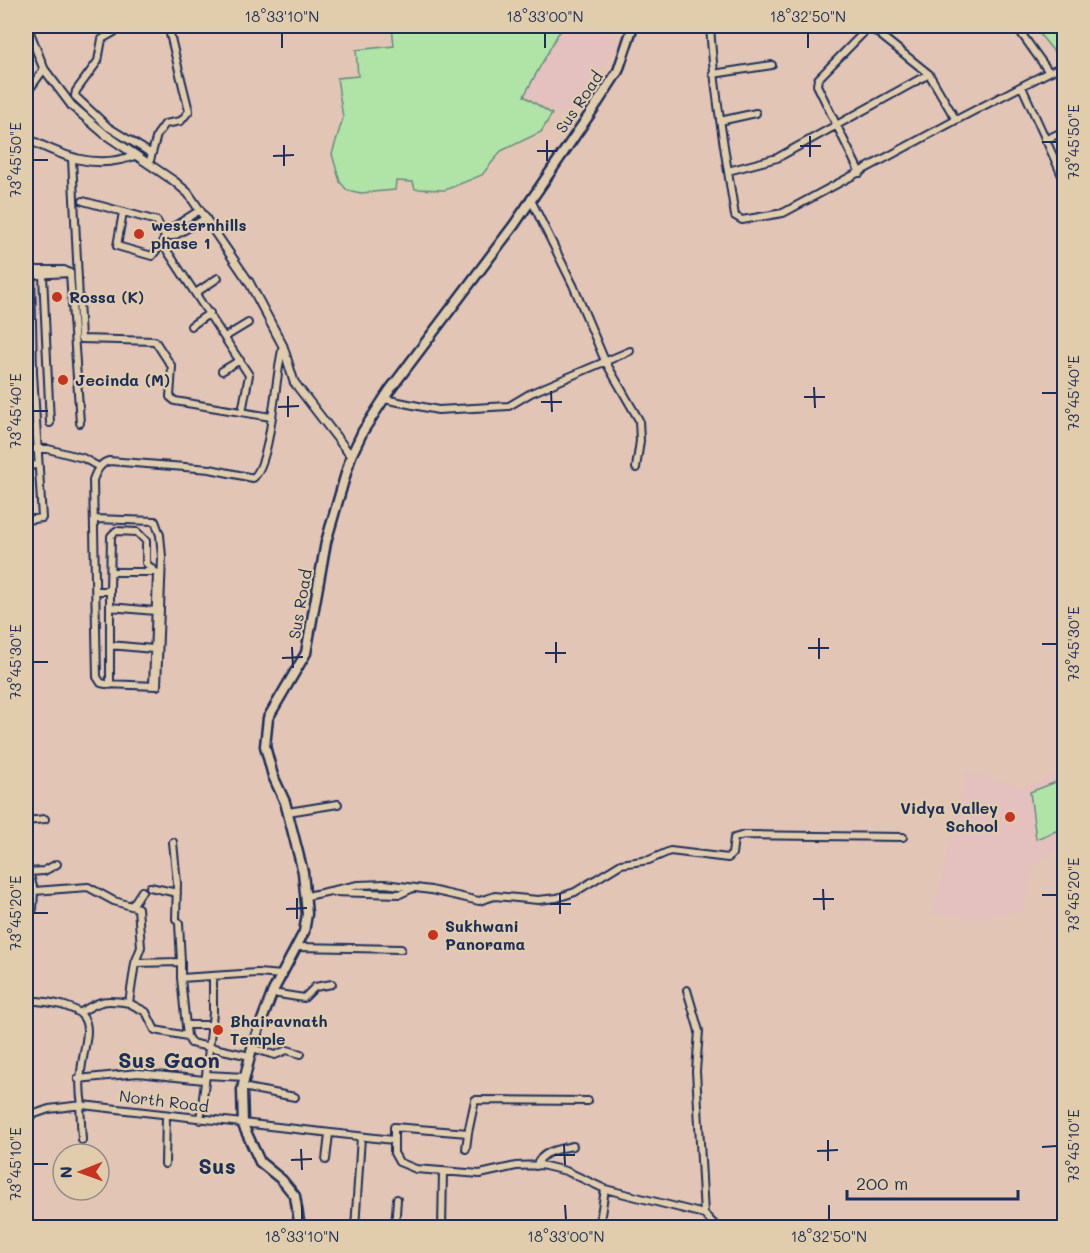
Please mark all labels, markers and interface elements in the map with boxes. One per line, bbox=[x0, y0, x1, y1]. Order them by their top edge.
text: 18°33'10"N bbox=[245, 6, 319, 26]
text: 18°33'00"N bbox=[506, 6, 584, 26]
text: 18°32'50"N bbox=[770, 6, 846, 26]
street label: Sus Road bbox=[550, 67, 607, 137]
text: 73°45'50"E bbox=[1063, 104, 1083, 180]
text: 73°45'50"E bbox=[5, 122, 25, 198]
place label: westernhills phase 1 bbox=[151, 214, 247, 253]
marker: westernhills phase 1 bbox=[132, 227, 146, 241]
place label: Rossa (K) bbox=[69, 286, 144, 307]
marker: Rossa (K) bbox=[50, 290, 64, 304]
text: 73°45'40"E bbox=[1063, 355, 1083, 431]
place label: Jecinda (M) bbox=[75, 369, 170, 390]
text: 73°45'40"E bbox=[5, 373, 25, 449]
marker: Jecinda (M) bbox=[56, 373, 70, 387]
street label: Sus Road bbox=[283, 567, 316, 640]
text: 73°45'30"E bbox=[1063, 606, 1083, 682]
text: 73°45'30"E bbox=[5, 624, 25, 700]
place label: Vidya Valley School bbox=[900, 797, 998, 836]
marker: Vidya Valley School bbox=[1003, 810, 1017, 824]
text: 73°45'20"E bbox=[1063, 857, 1083, 933]
text: 73°45'20"E bbox=[5, 875, 25, 951]
place label: Sukhwani Panorama bbox=[445, 915, 526, 954]
marker: Sukhwani Panorama bbox=[426, 928, 440, 942]
place label: Bhairavnath Temple bbox=[230, 1010, 328, 1049]
marker: Bhairavnath Temple bbox=[211, 1023, 225, 1037]
district label: Sus Gaon bbox=[118, 1045, 220, 1074]
street label: North Road bbox=[118, 1085, 210, 1116]
text: 73°45'10"E bbox=[1063, 1109, 1083, 1183]
text: 73°45'10"E bbox=[5, 1127, 25, 1201]
north arrow bbox=[51, 1142, 111, 1202]
district label: Sus bbox=[198, 1151, 236, 1180]
scale bar bbox=[847, 1163, 1018, 1201]
text: N bbox=[55, 1166, 76, 1179]
text: 200 m bbox=[856, 1171, 908, 1195]
text: 18°33'10"N bbox=[265, 1226, 339, 1246]
text: 18°33'00"N bbox=[527, 1226, 605, 1246]
text: 18°32'50"N bbox=[791, 1226, 867, 1246]

